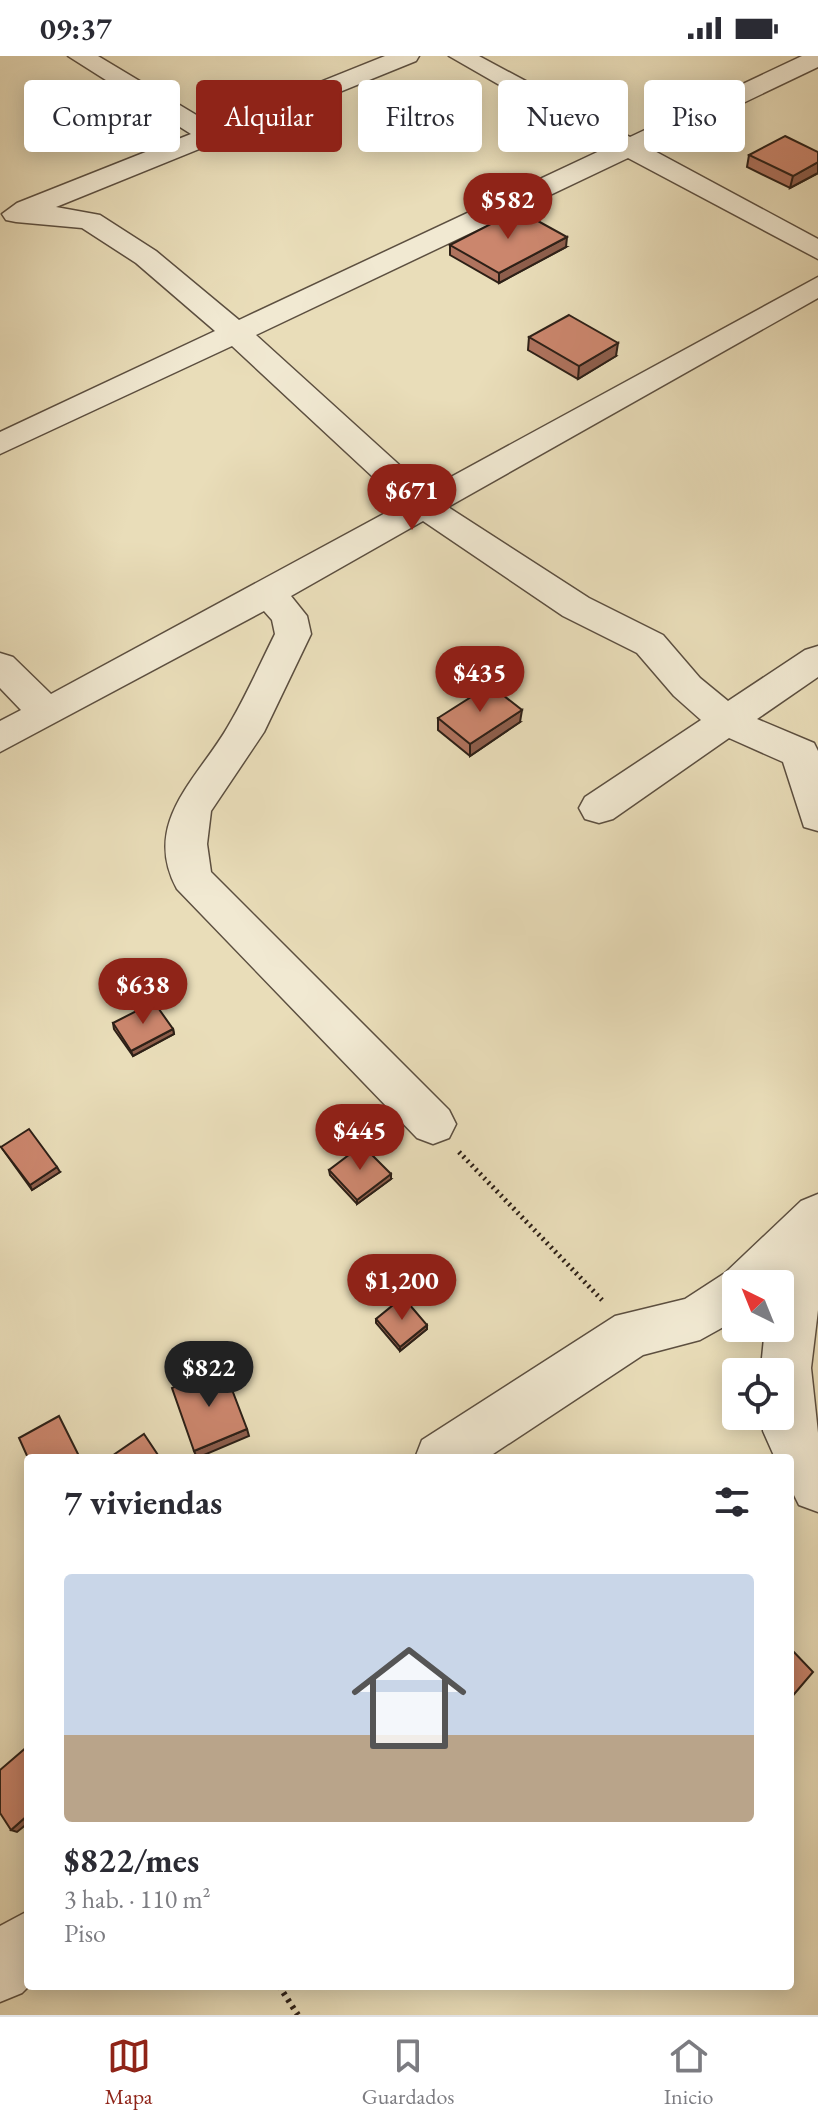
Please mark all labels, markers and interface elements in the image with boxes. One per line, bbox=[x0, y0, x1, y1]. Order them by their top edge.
text: 09:37 bbox=[40, 9, 112, 48]
chip: Comprar bbox=[24, 80, 180, 152]
chip: Alquilar bbox=[196, 80, 342, 152]
chip: Filtros bbox=[358, 80, 482, 152]
chip: Nuevo bbox=[498, 80, 628, 152]
chip: Piso bbox=[644, 80, 745, 152]
pin: $582 bbox=[461, 173, 555, 241]
text: $582 bbox=[481, 182, 535, 216]
pin: $671 bbox=[365, 464, 459, 532]
text: $671 bbox=[385, 473, 439, 507]
pin: $435 bbox=[433, 646, 527, 714]
text: $435 bbox=[453, 655, 507, 689]
pin: $638 bbox=[96, 958, 190, 1026]
text: $638 bbox=[116, 967, 170, 1001]
pin: $445 bbox=[313, 1104, 407, 1172]
text: $445 bbox=[333, 1113, 387, 1147]
pin: $1,200 bbox=[337, 1254, 467, 1322]
text: $1,200 bbox=[365, 1263, 439, 1297]
north arrow bbox=[722, 1270, 794, 1342]
map controls bbox=[722, 1270, 794, 1430]
pin: $822 bbox=[162, 1341, 256, 1409]
text: $822 bbox=[182, 1350, 236, 1384]
button: locate bbox=[722, 1358, 794, 1430]
text: 7 viviendas bbox=[64, 1480, 222, 1524]
icon: filters bbox=[710, 1480, 754, 1524]
icon: home bbox=[337, 1626, 481, 1770]
text: $822/mes bbox=[64, 1838, 199, 1882]
text: 3 hab. · 110 m² bbox=[64, 1882, 210, 1916]
text: Piso bbox=[64, 1916, 106, 1950]
tab: Mapa bbox=[105, 2034, 153, 2111]
tab: Guardados bbox=[362, 2034, 454, 2111]
tab: Inicio bbox=[664, 2034, 713, 2111]

